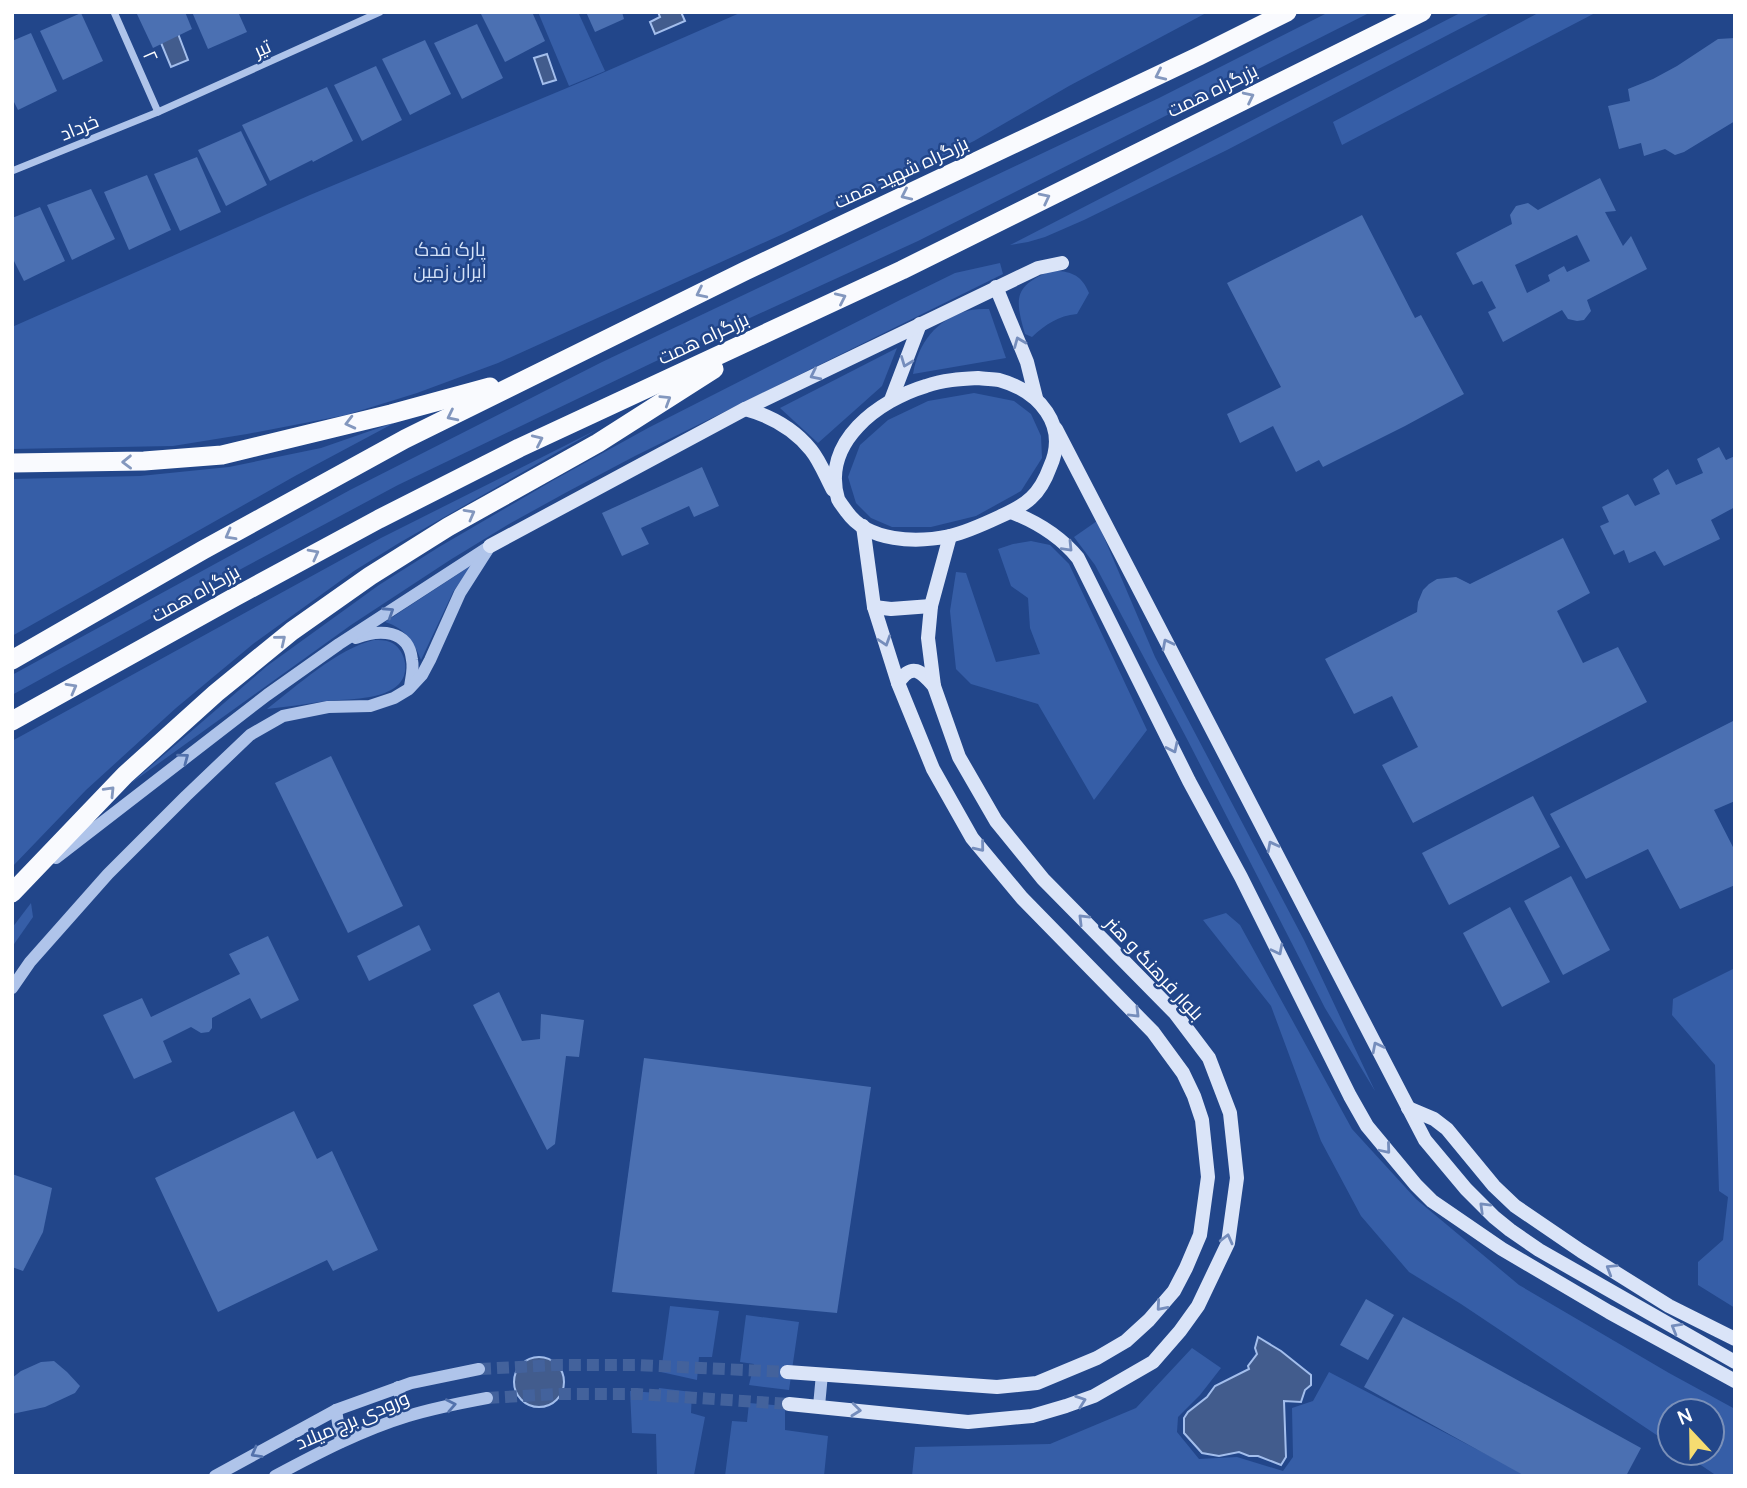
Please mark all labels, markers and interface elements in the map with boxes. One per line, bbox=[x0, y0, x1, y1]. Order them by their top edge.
street label: تیر bbox=[248, 33, 275, 64]
street label: ۲ bbox=[137, 46, 165, 66]
street label: بزرگراه همت bbox=[1162, 57, 1262, 123]
one-way arrow bbox=[1154, 67, 1167, 81]
one-way arrow bbox=[1242, 91, 1254, 105]
street label: خرداد bbox=[56, 108, 102, 146]
street label: بزرگراه شهید همت bbox=[830, 129, 972, 215]
one-way arrow bbox=[901, 187, 913, 201]
one-way arrow bbox=[1038, 192, 1050, 206]
park label: پارک فدک ایران زمین bbox=[413, 236, 487, 284]
one-way arrow bbox=[696, 285, 708, 299]
one-way arrow bbox=[834, 293, 846, 307]
street label: بزرگراه همت bbox=[653, 306, 753, 370]
one-way arrow bbox=[1013, 336, 1027, 348]
one-way arrow bbox=[900, 356, 914, 368]
one-way arrow bbox=[810, 367, 822, 381]
one-way arrow bbox=[659, 395, 672, 408]
one-way arrow bbox=[447, 407, 459, 421]
one-way arrow bbox=[344, 415, 356, 430]
one-way arrow bbox=[531, 434, 543, 448]
one-way arrow bbox=[121, 454, 132, 469]
one-way arrow bbox=[463, 509, 475, 523]
one-way arrow bbox=[224, 527, 237, 540]
one-way arrow bbox=[1059, 539, 1072, 552]
one-way arrow bbox=[307, 549, 319, 563]
street label: بزرگراه همت bbox=[146, 558, 244, 628]
one-way arrow bbox=[382, 607, 395, 620]
one-way arrow bbox=[877, 634, 891, 647]
one-way arrow bbox=[272, 636, 285, 648]
one-way arrow bbox=[1162, 639, 1175, 651]
one-way arrow bbox=[65, 683, 77, 696]
one-way arrow bbox=[1164, 741, 1178, 753]
one-way arrow bbox=[176, 753, 189, 766]
one-way arrow bbox=[102, 786, 115, 799]
one-way arrow bbox=[971, 839, 984, 851]
one-way arrow bbox=[1267, 840, 1280, 853]
street label: بلوار فرهنگ و هنر bbox=[1099, 910, 1210, 1026]
one-way arrow bbox=[1078, 914, 1091, 927]
one-way arrow bbox=[1270, 943, 1284, 955]
one-way arrow bbox=[1126, 1005, 1139, 1018]
one-way arrow bbox=[1371, 1042, 1385, 1055]
one-way arrow bbox=[1378, 1141, 1390, 1154]
one-way arrow bbox=[1479, 1202, 1492, 1215]
one-way arrow bbox=[1219, 1233, 1233, 1245]
one-way arrow bbox=[1606, 1265, 1619, 1278]
one-way arrow bbox=[1157, 1298, 1169, 1311]
one-way arrow bbox=[1670, 1323, 1683, 1336]
street label: ورودی برج میلاد bbox=[291, 1384, 413, 1457]
one-way arrow bbox=[1074, 1395, 1086, 1409]
north arrow bbox=[1656, 1397, 1726, 1467]
one-way arrow bbox=[446, 1398, 457, 1413]
one-way arrow bbox=[851, 1402, 862, 1417]
text: N bbox=[1673, 1402, 1696, 1431]
one-way arrow bbox=[251, 1445, 263, 1458]

